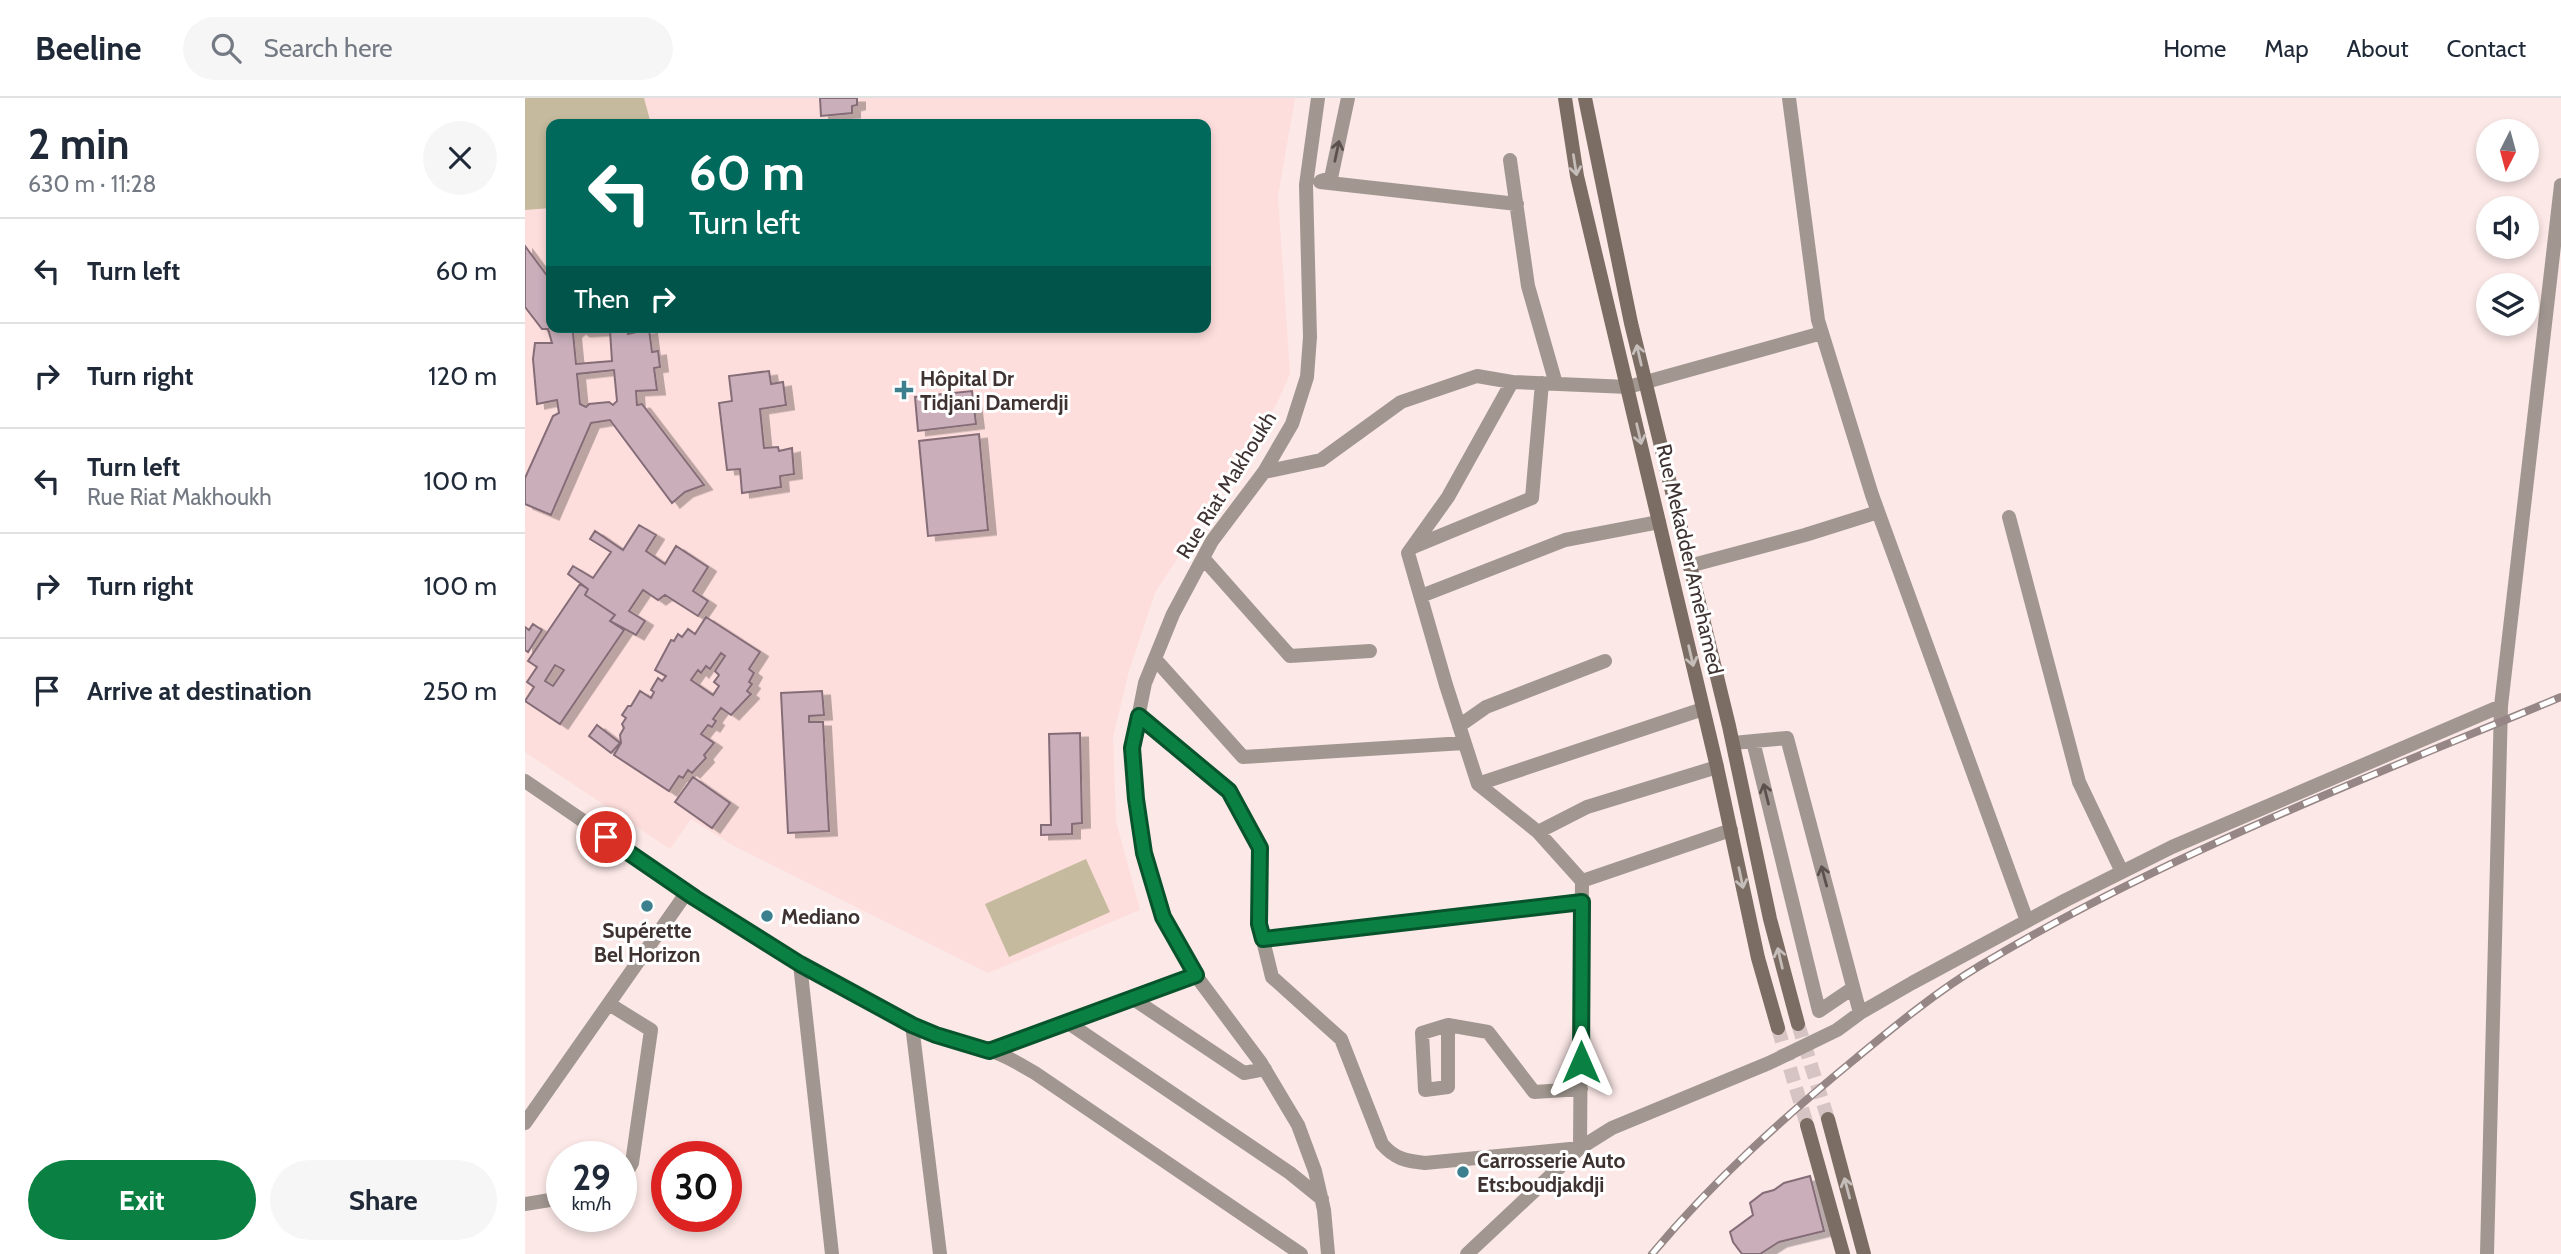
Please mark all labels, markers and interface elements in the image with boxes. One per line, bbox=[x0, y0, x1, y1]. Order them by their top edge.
search box bbox=[183, 17, 673, 80]
text: Beeline bbox=[35, 28, 141, 68]
icon: search bbox=[207, 29, 245, 67]
text: Search here bbox=[263, 32, 393, 64]
text: Home bbox=[2163, 34, 2226, 63]
text: Map bbox=[2264, 34, 2309, 63]
text: About bbox=[2347, 34, 2409, 63]
text: Contact bbox=[2447, 34, 2526, 63]
text: 2 min bbox=[28, 118, 129, 170]
north arrow bbox=[2476, 119, 2539, 182]
map controls bbox=[2476, 119, 2539, 336]
button: close bbox=[423, 121, 497, 195]
one-way arrow bbox=[1331, 140, 1344, 163]
text: 60 m bbox=[689, 143, 805, 202]
icon: left bbox=[574, 147, 665, 238]
one-way arrow bbox=[1569, 154, 1582, 176]
text: 630 m · 11:28 bbox=[28, 170, 157, 198]
button: sound bbox=[2476, 196, 2539, 259]
text: Turn left bbox=[689, 203, 800, 242]
icon: left bbox=[28, 252, 66, 290]
text: Turn left bbox=[87, 255, 180, 287]
text: 60 m bbox=[435, 255, 497, 287]
button: layers bbox=[2476, 273, 2539, 336]
icon: right bbox=[644, 280, 682, 318]
text: Then bbox=[574, 283, 630, 315]
one-way arrow bbox=[1632, 344, 1645, 366]
icon: right bbox=[28, 357, 66, 395]
text: Turn right bbox=[87, 360, 193, 392]
text: 120 m bbox=[428, 360, 497, 392]
place label: Hôpital Dr Tidjani Damerdji bbox=[920, 366, 1069, 415]
marker: Hôpital Dr Tidjani Damerdji bbox=[894, 380, 914, 400]
street label: Rue Riat Makhoukh bbox=[1171, 407, 1281, 563]
one-way arrow bbox=[1633, 423, 1646, 445]
street label: Rue Mekadder Amehamed bbox=[1651, 441, 1729, 677]
text: Turn left bbox=[87, 451, 180, 483]
icon: left bbox=[28, 462, 66, 500]
text: 100 m bbox=[424, 465, 497, 497]
text: Rue Riat Makhoukh bbox=[87, 483, 272, 511]
icon: right bbox=[28, 567, 66, 605]
text: Turn right bbox=[87, 570, 193, 602]
text: 100 m bbox=[424, 570, 497, 602]
one-way arrow bbox=[1684, 644, 1698, 667]
icon: arrive bbox=[28, 672, 66, 710]
text: Arrive at destination bbox=[87, 675, 312, 707]
text: 250 m bbox=[423, 675, 497, 707]
one-way arrow bbox=[1759, 783, 1772, 806]
pin bbox=[576, 807, 636, 867]
icon: arrive bbox=[587, 818, 625, 856]
one-way arrow bbox=[1816, 865, 1829, 887]
one-way arrow bbox=[1735, 866, 1749, 889]
marker: Supérette Bel Horizon bbox=[639, 898, 655, 914]
place label: Mediano bbox=[781, 904, 860, 929]
marker: Mediano bbox=[759, 908, 775, 924]
place label: Supérette Bel Horizon bbox=[594, 918, 700, 967]
one-way arrow bbox=[1772, 947, 1786, 970]
position arrow bbox=[1544, 1025, 1618, 1099]
speed limit sign: 30 bbox=[651, 1141, 742, 1232]
place label: Carrosserie Auto Ets:boudjakdji bbox=[1477, 1148, 1626, 1197]
text: 29 bbox=[572, 1156, 611, 1199]
button: Exit bbox=[28, 1160, 256, 1240]
button: Share bbox=[270, 1160, 497, 1240]
marker: Carrosserie Auto Ets:boudjakdji bbox=[1455, 1164, 1471, 1180]
one-way arrow bbox=[1839, 1177, 1852, 1199]
text: km/h bbox=[572, 1193, 611, 1215]

